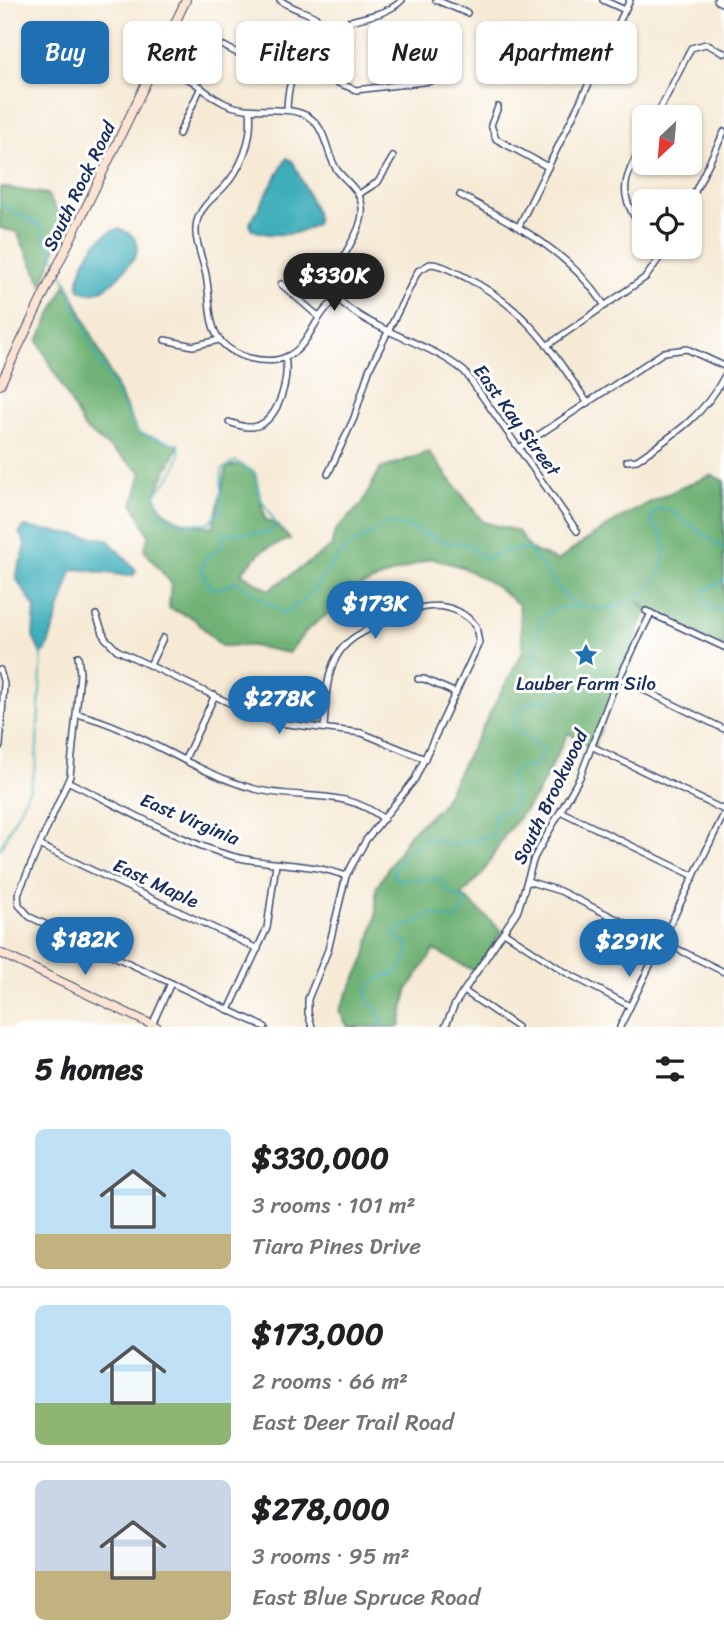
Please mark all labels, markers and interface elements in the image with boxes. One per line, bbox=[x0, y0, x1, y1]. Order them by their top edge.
chip: Buy bbox=[21, 21, 109, 84]
chip: Rent bbox=[123, 21, 222, 84]
chip: Filters bbox=[236, 21, 354, 84]
chip: New bbox=[368, 21, 462, 84]
chip: Apartment bbox=[476, 21, 637, 84]
north arrow bbox=[632, 105, 702, 175]
map controls bbox=[632, 105, 702, 259]
street label: South Rock Road bbox=[33, 115, 125, 257]
button: locate bbox=[632, 189, 702, 259]
pin: $330K bbox=[285, 254, 383, 313]
text: $330K bbox=[299, 255, 369, 296]
street label: East Kay Street bbox=[465, 357, 570, 484]
pin: $173K bbox=[326, 582, 424, 641]
text: $173K bbox=[342, 583, 408, 624]
place icon: Lauber Farm Silo bbox=[572, 641, 600, 669]
place label: Lauber Farm Silo bbox=[516, 667, 656, 700]
pin: $278K bbox=[230, 676, 328, 736]
text: $278K bbox=[244, 678, 314, 719]
street label: South Brookwood bbox=[503, 722, 598, 870]
street label: East Virginia bbox=[135, 783, 245, 855]
street label: East Maple bbox=[107, 849, 205, 917]
pin: $182K bbox=[36, 918, 134, 977]
text: $182K bbox=[52, 919, 118, 960]
pin: $291K bbox=[580, 920, 678, 979]
text: $291K bbox=[596, 921, 662, 962]
text: 5 homes bbox=[35, 1042, 143, 1096]
icon: filters bbox=[651, 1050, 689, 1088]
text: $330,000 bbox=[252, 1131, 389, 1185]
icon: home bbox=[91, 1157, 175, 1241]
text: 3 rooms · 101 m² bbox=[252, 1185, 416, 1226]
text: Tiara Pines Drive bbox=[252, 1226, 421, 1267]
text: $173,000 bbox=[252, 1307, 384, 1361]
icon: home bbox=[91, 1333, 175, 1417]
text: 2 rooms · 66 m² bbox=[252, 1361, 408, 1402]
text: East Deer Trail Road bbox=[252, 1402, 454, 1443]
text: $278,000 bbox=[252, 1482, 390, 1536]
icon: home bbox=[91, 1508, 175, 1592]
text: 3 rooms · 95 m² bbox=[252, 1536, 409, 1577]
text: East Blue Spruce Road bbox=[252, 1577, 480, 1618]

